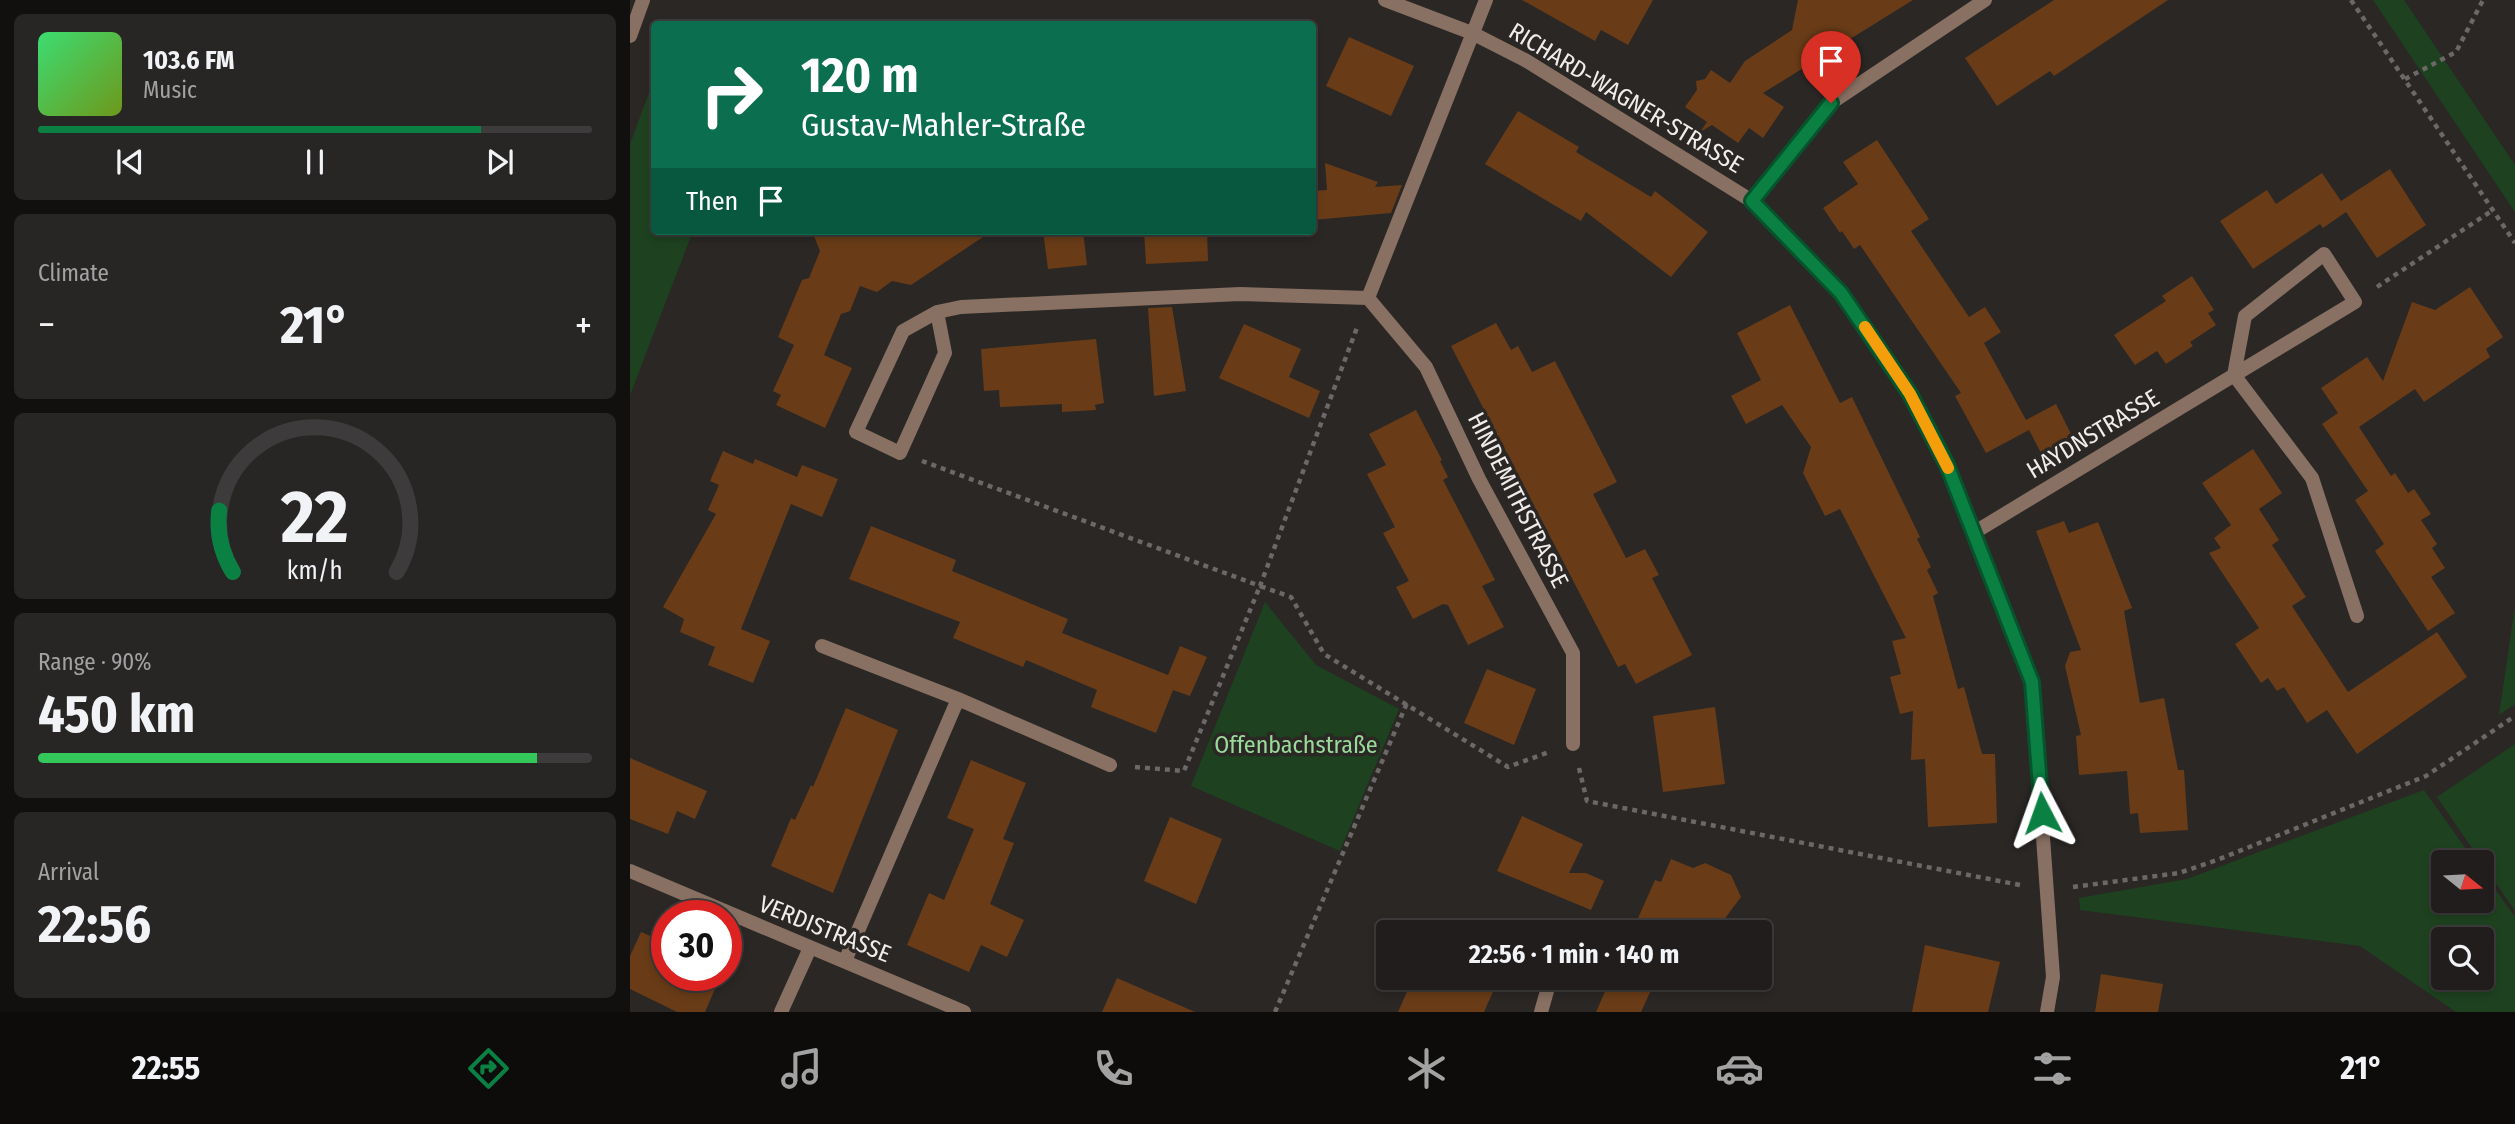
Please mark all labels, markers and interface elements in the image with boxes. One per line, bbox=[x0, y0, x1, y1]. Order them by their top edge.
street label: RICHARD-WAGNER-STRASSE bbox=[1504, 17, 1748, 179]
pin bbox=[1801, 31, 1861, 103]
icon: arrive bbox=[1812, 42, 1850, 80]
text: 103.6 FM bbox=[143, 45, 234, 76]
text: 120 m bbox=[801, 46, 919, 105]
icon: right bbox=[686, 49, 777, 140]
text: Music bbox=[143, 76, 197, 104]
text: Gustav-Mahler-Straße bbox=[801, 106, 1086, 144]
icon: previous bbox=[111, 143, 149, 181]
icon: pause bbox=[296, 143, 334, 181]
icon: next bbox=[481, 143, 519, 181]
icon: arrive bbox=[752, 182, 790, 220]
text: Then bbox=[686, 186, 738, 217]
text: Climate bbox=[38, 259, 109, 287]
text: 21° bbox=[280, 294, 350, 357]
text: − bbox=[38, 302, 55, 348]
text: + bbox=[575, 302, 592, 348]
street label: HAYDNSTRASSE bbox=[2022, 384, 2164, 484]
street label: HINDEMITHSTRASSE bbox=[1462, 408, 1574, 592]
text: 22 bbox=[280, 474, 349, 561]
text: km/h bbox=[287, 556, 343, 586]
text: Range · 90% bbox=[38, 648, 152, 676]
text: 450 km bbox=[38, 683, 195, 746]
park label: Offenbachstraße bbox=[1214, 731, 1378, 759]
position arrow bbox=[2005, 776, 2079, 850]
north arrow bbox=[2431, 850, 2494, 914]
map controls bbox=[2431, 850, 2494, 990]
text: Arrival bbox=[38, 858, 99, 886]
street label: VERDISTRASSE bbox=[755, 890, 895, 968]
text: 22:56 bbox=[38, 893, 151, 956]
speed limit sign: 30 bbox=[651, 900, 742, 991]
button: search bbox=[2431, 927, 2494, 990]
text: 22:56 · 1 min · 140 m bbox=[1469, 939, 1679, 970]
icon: directions bbox=[464, 1044, 513, 1093]
icon: music bbox=[777, 1044, 826, 1093]
icon: phone bbox=[1089, 1044, 1138, 1093]
icon: climate bbox=[1402, 1044, 1451, 1093]
icon: car bbox=[1715, 1044, 1764, 1093]
icon: filters bbox=[2028, 1044, 2077, 1093]
text: 22:55 bbox=[132, 1049, 200, 1087]
text: 21° bbox=[2340, 1049, 2383, 1087]

